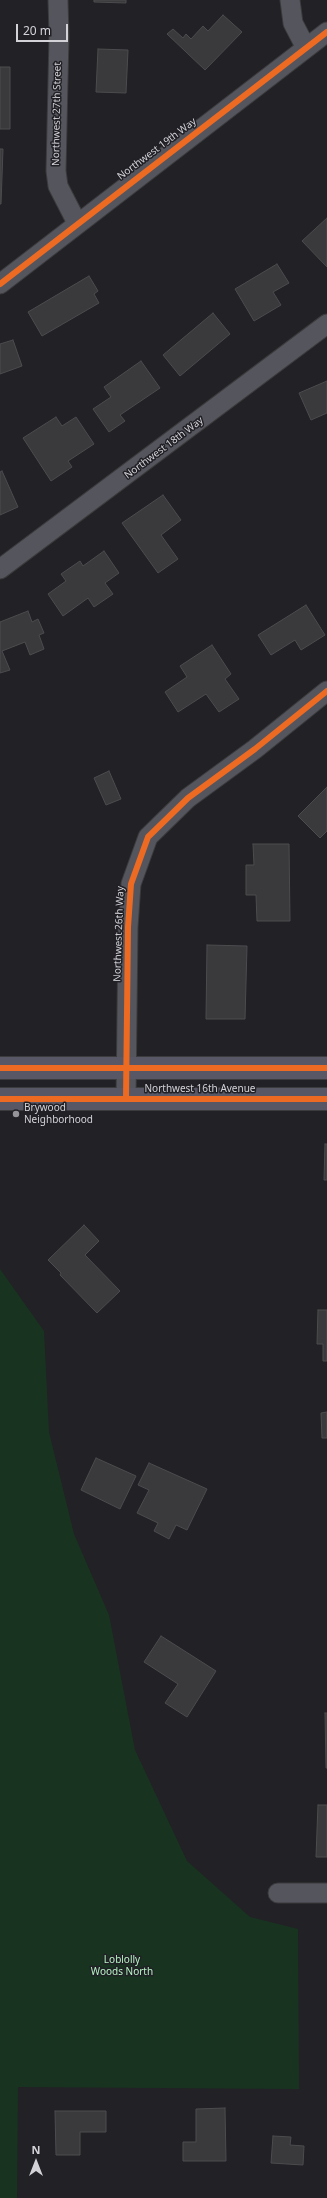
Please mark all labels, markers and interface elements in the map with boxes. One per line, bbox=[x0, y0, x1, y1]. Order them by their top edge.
scale bar bbox=[18, 16, 70, 42]
text: 20 m bbox=[23, 22, 51, 39]
street label: Northwest 27th Street bbox=[50, 62, 64, 166]
street label: Northwest 19th Way bbox=[115, 115, 199, 183]
street label: Northwest 18th Way bbox=[122, 414, 206, 482]
street label: Northwest 26th Way bbox=[111, 886, 127, 982]
street label: Northwest 16th Avenue bbox=[144, 1083, 256, 1095]
place label: Brywood Neighborhood bbox=[24, 1102, 93, 1126]
marker: Brywood Neighborhood bbox=[11, 1109, 21, 1119]
park label: Loblolly Woods North bbox=[91, 1954, 153, 1978]
north arrow bbox=[16, 2142, 56, 2182]
text: N bbox=[32, 2142, 40, 2157]

